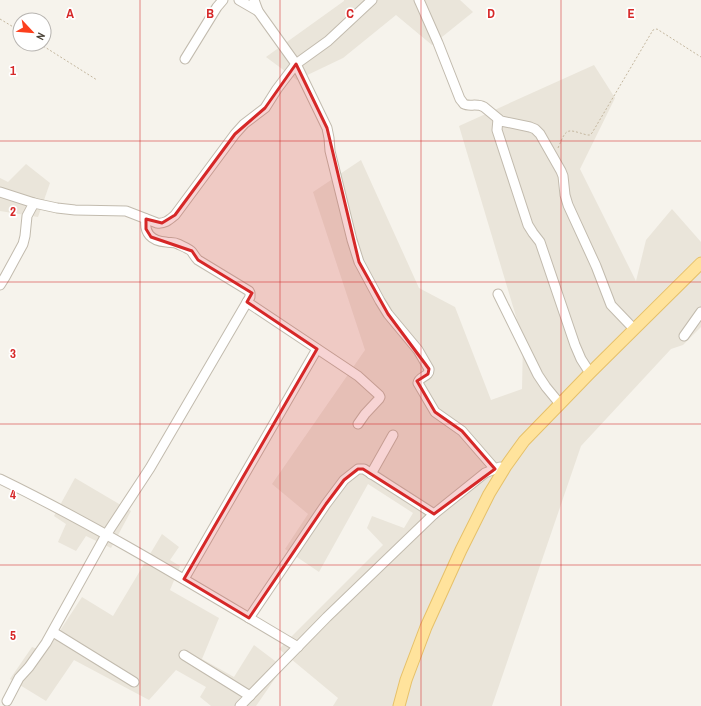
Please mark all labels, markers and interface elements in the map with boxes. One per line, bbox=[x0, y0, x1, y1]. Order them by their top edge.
text: A bbox=[66, 5, 74, 22]
text: B bbox=[206, 5, 214, 22]
text: C bbox=[346, 5, 354, 22]
text: D bbox=[487, 5, 495, 22]
text: E bbox=[627, 5, 635, 22]
north arrow bbox=[12, 12, 52, 52]
text: N bbox=[33, 30, 49, 42]
text: 1 bbox=[10, 62, 16, 79]
text: 2 bbox=[10, 203, 16, 220]
text: 3 bbox=[10, 345, 16, 362]
text: 4 bbox=[10, 486, 16, 503]
text: 5 bbox=[10, 627, 16, 644]

